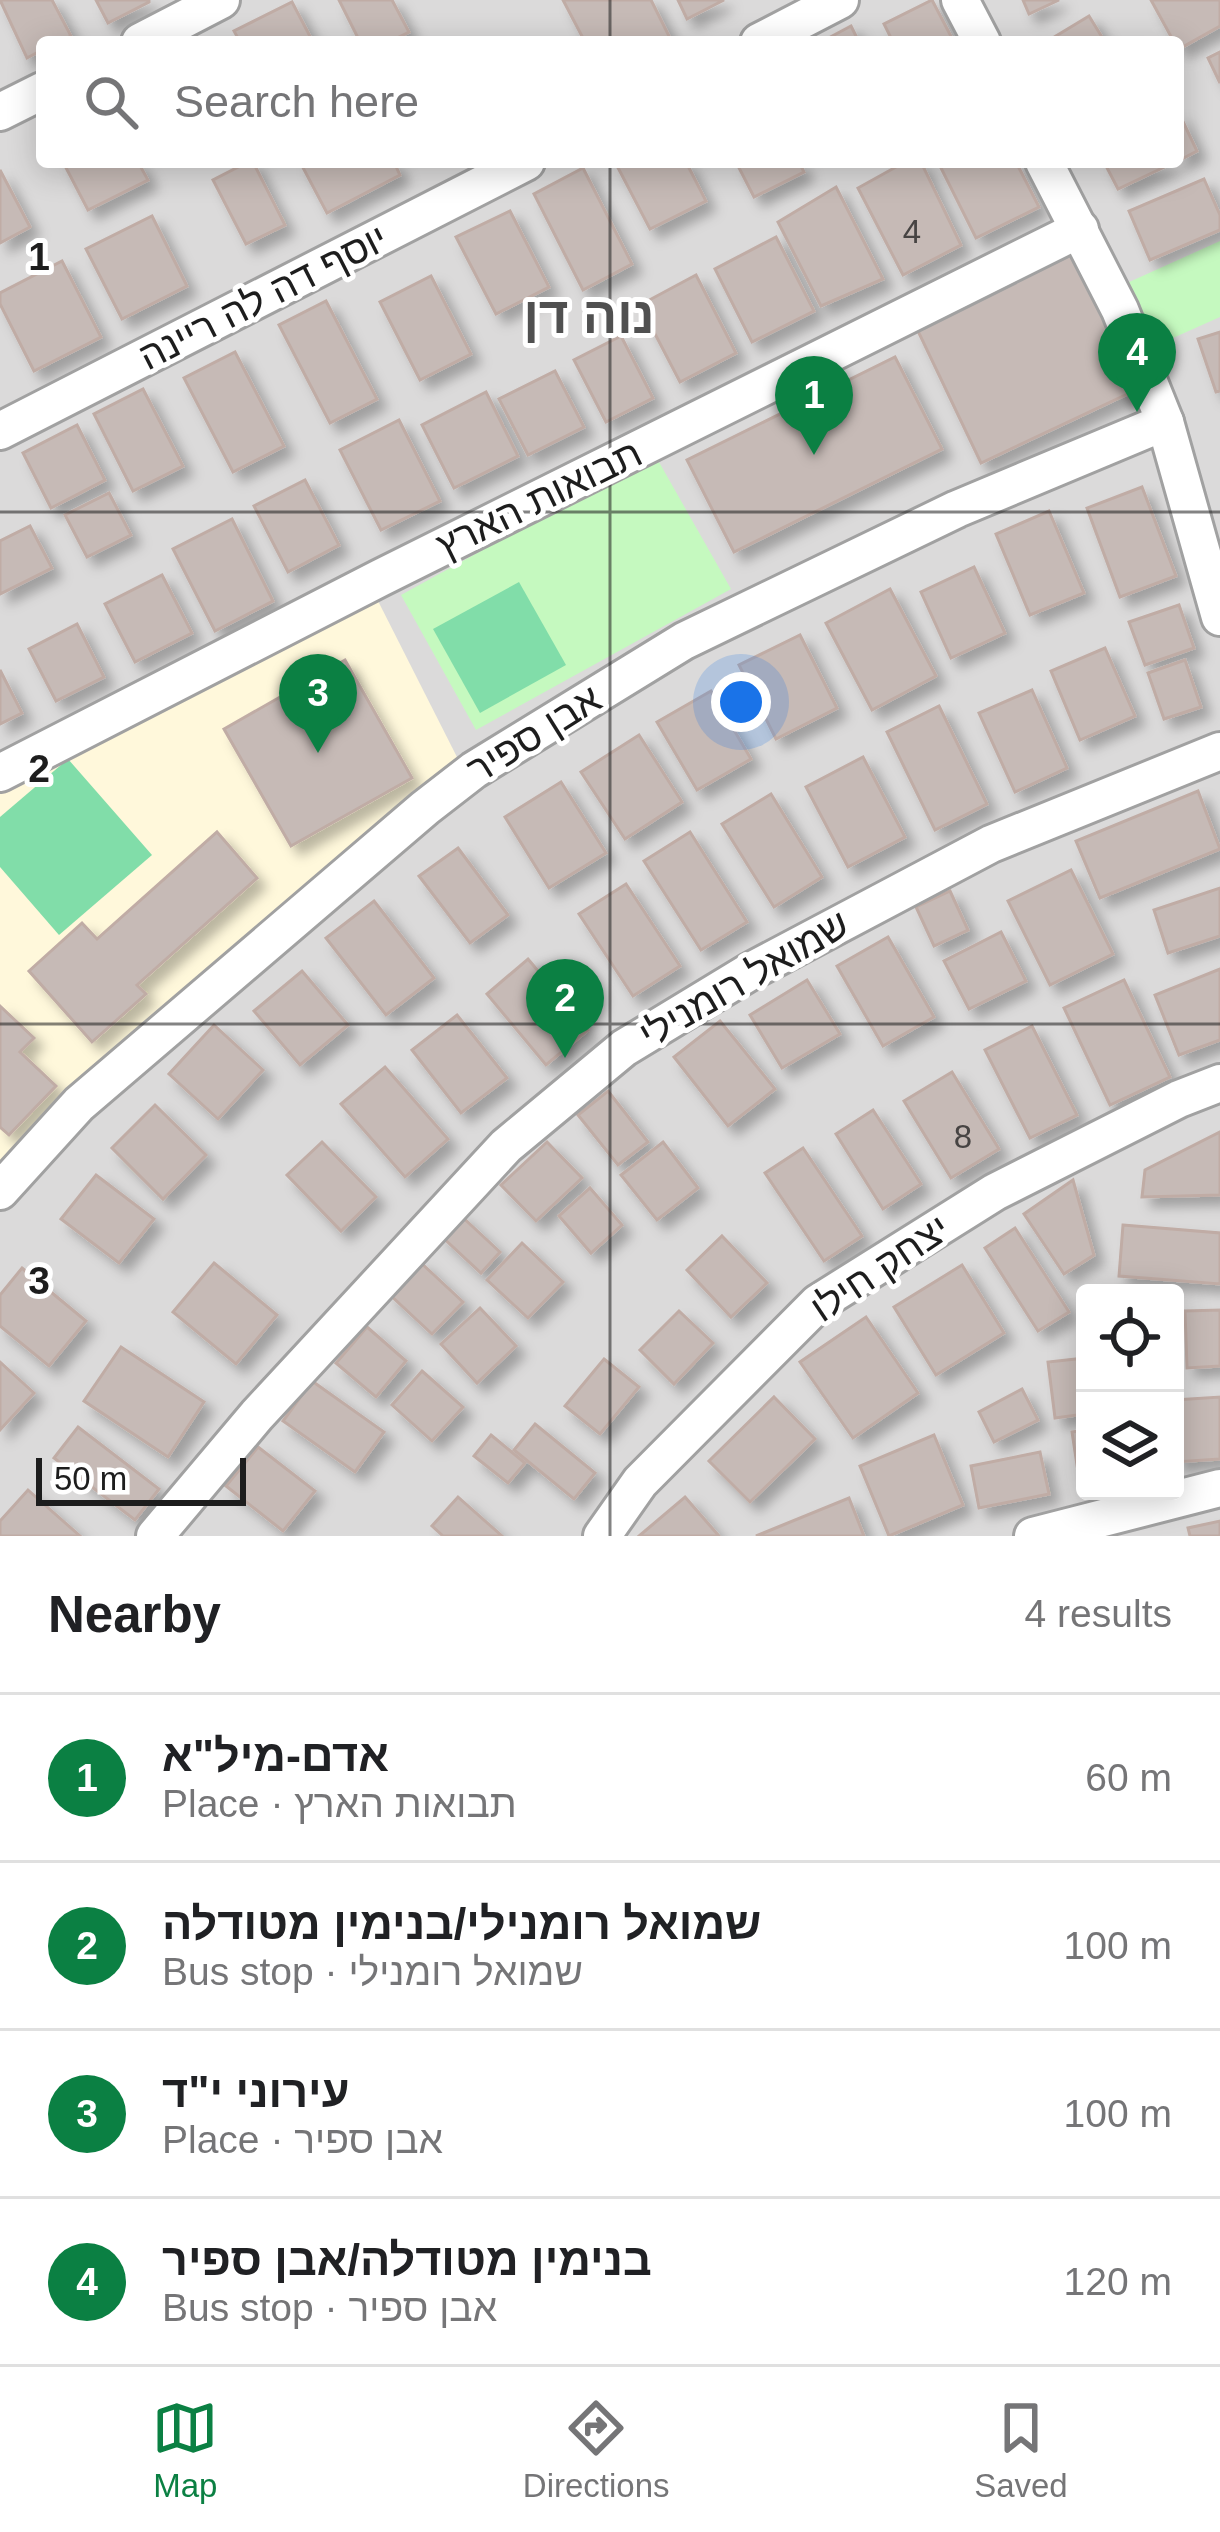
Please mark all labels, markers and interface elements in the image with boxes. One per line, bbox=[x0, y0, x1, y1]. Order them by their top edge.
search box bbox=[36, 36, 1184, 168]
icon: search bbox=[78, 69, 144, 135]
text: Search here bbox=[174, 76, 419, 127]
house number: 4 bbox=[903, 213, 921, 250]
street label: יוסף דה לה ריינה bbox=[132, 216, 394, 378]
text: 1 bbox=[28, 235, 50, 278]
district label: נוה דן bbox=[523, 287, 655, 344]
pin: 4 bbox=[1098, 313, 1176, 412]
pin: 1 bbox=[775, 356, 853, 455]
street label: תבואות הארץ bbox=[430, 431, 648, 567]
pin: 3 bbox=[279, 654, 357, 753]
your location bbox=[711, 672, 771, 732]
street label: אבן ספיר bbox=[460, 676, 608, 792]
text: 2 bbox=[28, 747, 50, 790]
street label: שמואל רומנילי bbox=[632, 902, 856, 1056]
pin: 2 bbox=[526, 959, 604, 1058]
house number: 8 bbox=[954, 1118, 972, 1155]
street label: יצחק חילו bbox=[803, 1206, 957, 1330]
text: 3 bbox=[28, 1259, 50, 1302]
map controls bbox=[1076, 1284, 1184, 1500]
button: locate bbox=[1076, 1284, 1184, 1392]
button: layers bbox=[1076, 1392, 1184, 1500]
scale bar bbox=[36, 1452, 246, 1505]
text: 50 m bbox=[54, 1460, 127, 1497]
text: Nearby bbox=[48, 1586, 221, 1643]
text: 4 results bbox=[1025, 1592, 1172, 1635]
text: אדם-מיל"א bbox=[162, 1730, 389, 1781]
text: 1 bbox=[76, 1756, 98, 1799]
text: 60 m bbox=[1085, 1756, 1172, 1799]
text: Place · תבואות הארץ bbox=[162, 1782, 517, 1825]
text: שמואל רומנילי/בנימין מטודלה bbox=[162, 1898, 761, 1949]
text: 2 bbox=[76, 1924, 98, 1967]
text: 100 m bbox=[1064, 1924, 1172, 1967]
text: Bus stop · שמואל רומנילי bbox=[162, 1950, 583, 1993]
text: עירוני י"ד bbox=[162, 2066, 350, 2117]
text: 3 bbox=[76, 2092, 98, 2135]
text: 100 m bbox=[1064, 2092, 1172, 2135]
text: Place · אבן ספיר bbox=[162, 2118, 443, 2161]
text: בנימין מטודלה/אבן ספיר bbox=[162, 2234, 652, 2285]
text: 4 bbox=[76, 2260, 98, 2303]
text: 120 m bbox=[1064, 2260, 1172, 2303]
text: Bus stop · אבן ספיר bbox=[162, 2286, 497, 2329]
tab: Map bbox=[152, 2395, 218, 2505]
tab: Directions bbox=[523, 2395, 670, 2505]
tab: Saved bbox=[974, 2395, 1068, 2505]

